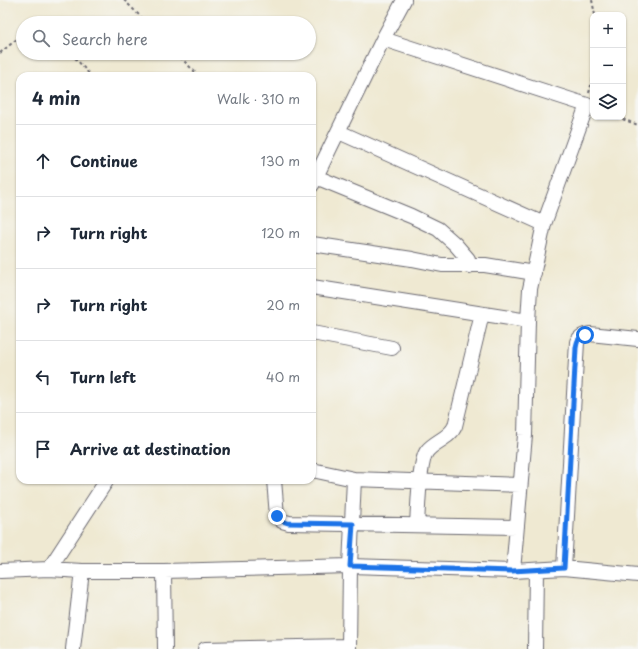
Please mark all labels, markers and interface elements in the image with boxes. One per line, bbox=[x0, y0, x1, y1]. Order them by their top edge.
map controls bbox=[590, 12, 626, 120]
button: + bbox=[590, 12, 626, 48]
search box bbox=[16, 16, 316, 60]
icon: search bbox=[30, 27, 52, 49]
text: Search here bbox=[62, 27, 148, 50]
button: − bbox=[590, 48, 626, 84]
button: layers bbox=[590, 84, 626, 120]
text: 4 min bbox=[32, 85, 80, 111]
text: Walk · 310 m bbox=[217, 89, 300, 108]
text: Continue bbox=[70, 149, 138, 172]
icon: ahead bbox=[32, 150, 54, 172]
text: 130 m bbox=[261, 151, 300, 170]
text: Turn right bbox=[70, 221, 147, 244]
icon: right bbox=[32, 222, 54, 244]
text: 120 m bbox=[261, 223, 300, 242]
text: Turn right bbox=[70, 293, 147, 316]
icon: right bbox=[32, 294, 54, 316]
text: 20 m bbox=[266, 295, 300, 314]
route start bbox=[576, 326, 594, 344]
text: Turn left bbox=[70, 365, 136, 388]
icon: left bbox=[32, 366, 54, 388]
text: 40 m bbox=[266, 367, 300, 386]
text: Arrive at destination bbox=[70, 437, 231, 460]
icon: arrive bbox=[32, 438, 54, 460]
route end bbox=[268, 507, 286, 525]

